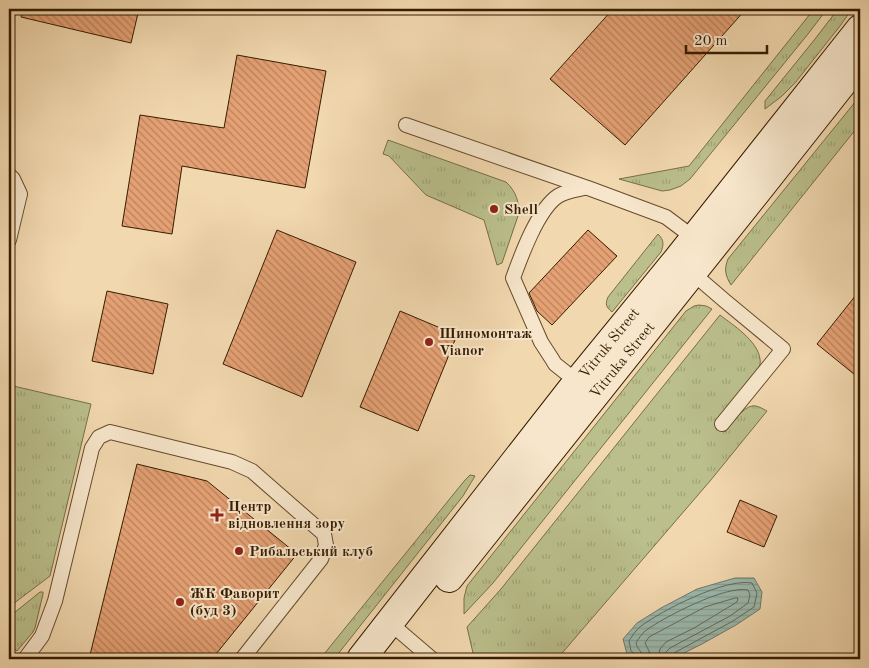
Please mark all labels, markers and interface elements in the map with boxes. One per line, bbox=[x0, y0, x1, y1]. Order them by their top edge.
scale bar bbox=[686, 22, 768, 54]
text: 20 m bbox=[694, 34, 728, 49]
marker: Shell bbox=[488, 203, 500, 215]
place label: Shell bbox=[504, 203, 538, 218]
street label: Vitruk Street bbox=[577, 306, 643, 382]
street label: Vitruka Street bbox=[588, 320, 658, 402]
place label: Шиномонтаж Vianor bbox=[439, 327, 532, 359]
marker: Шиномонтаж Vianor bbox=[423, 336, 435, 348]
place label: Центр відновлення зору bbox=[228, 500, 346, 532]
marker: Центр відновлення зору bbox=[210, 508, 224, 522]
marker: Рибальський клуб bbox=[233, 545, 245, 557]
place label: Рибальський клуб bbox=[249, 545, 373, 560]
place label: ЖК Фаворит (буд 3) bbox=[190, 587, 279, 619]
marker: ЖК Фаворит (буд 3) bbox=[174, 596, 186, 608]

